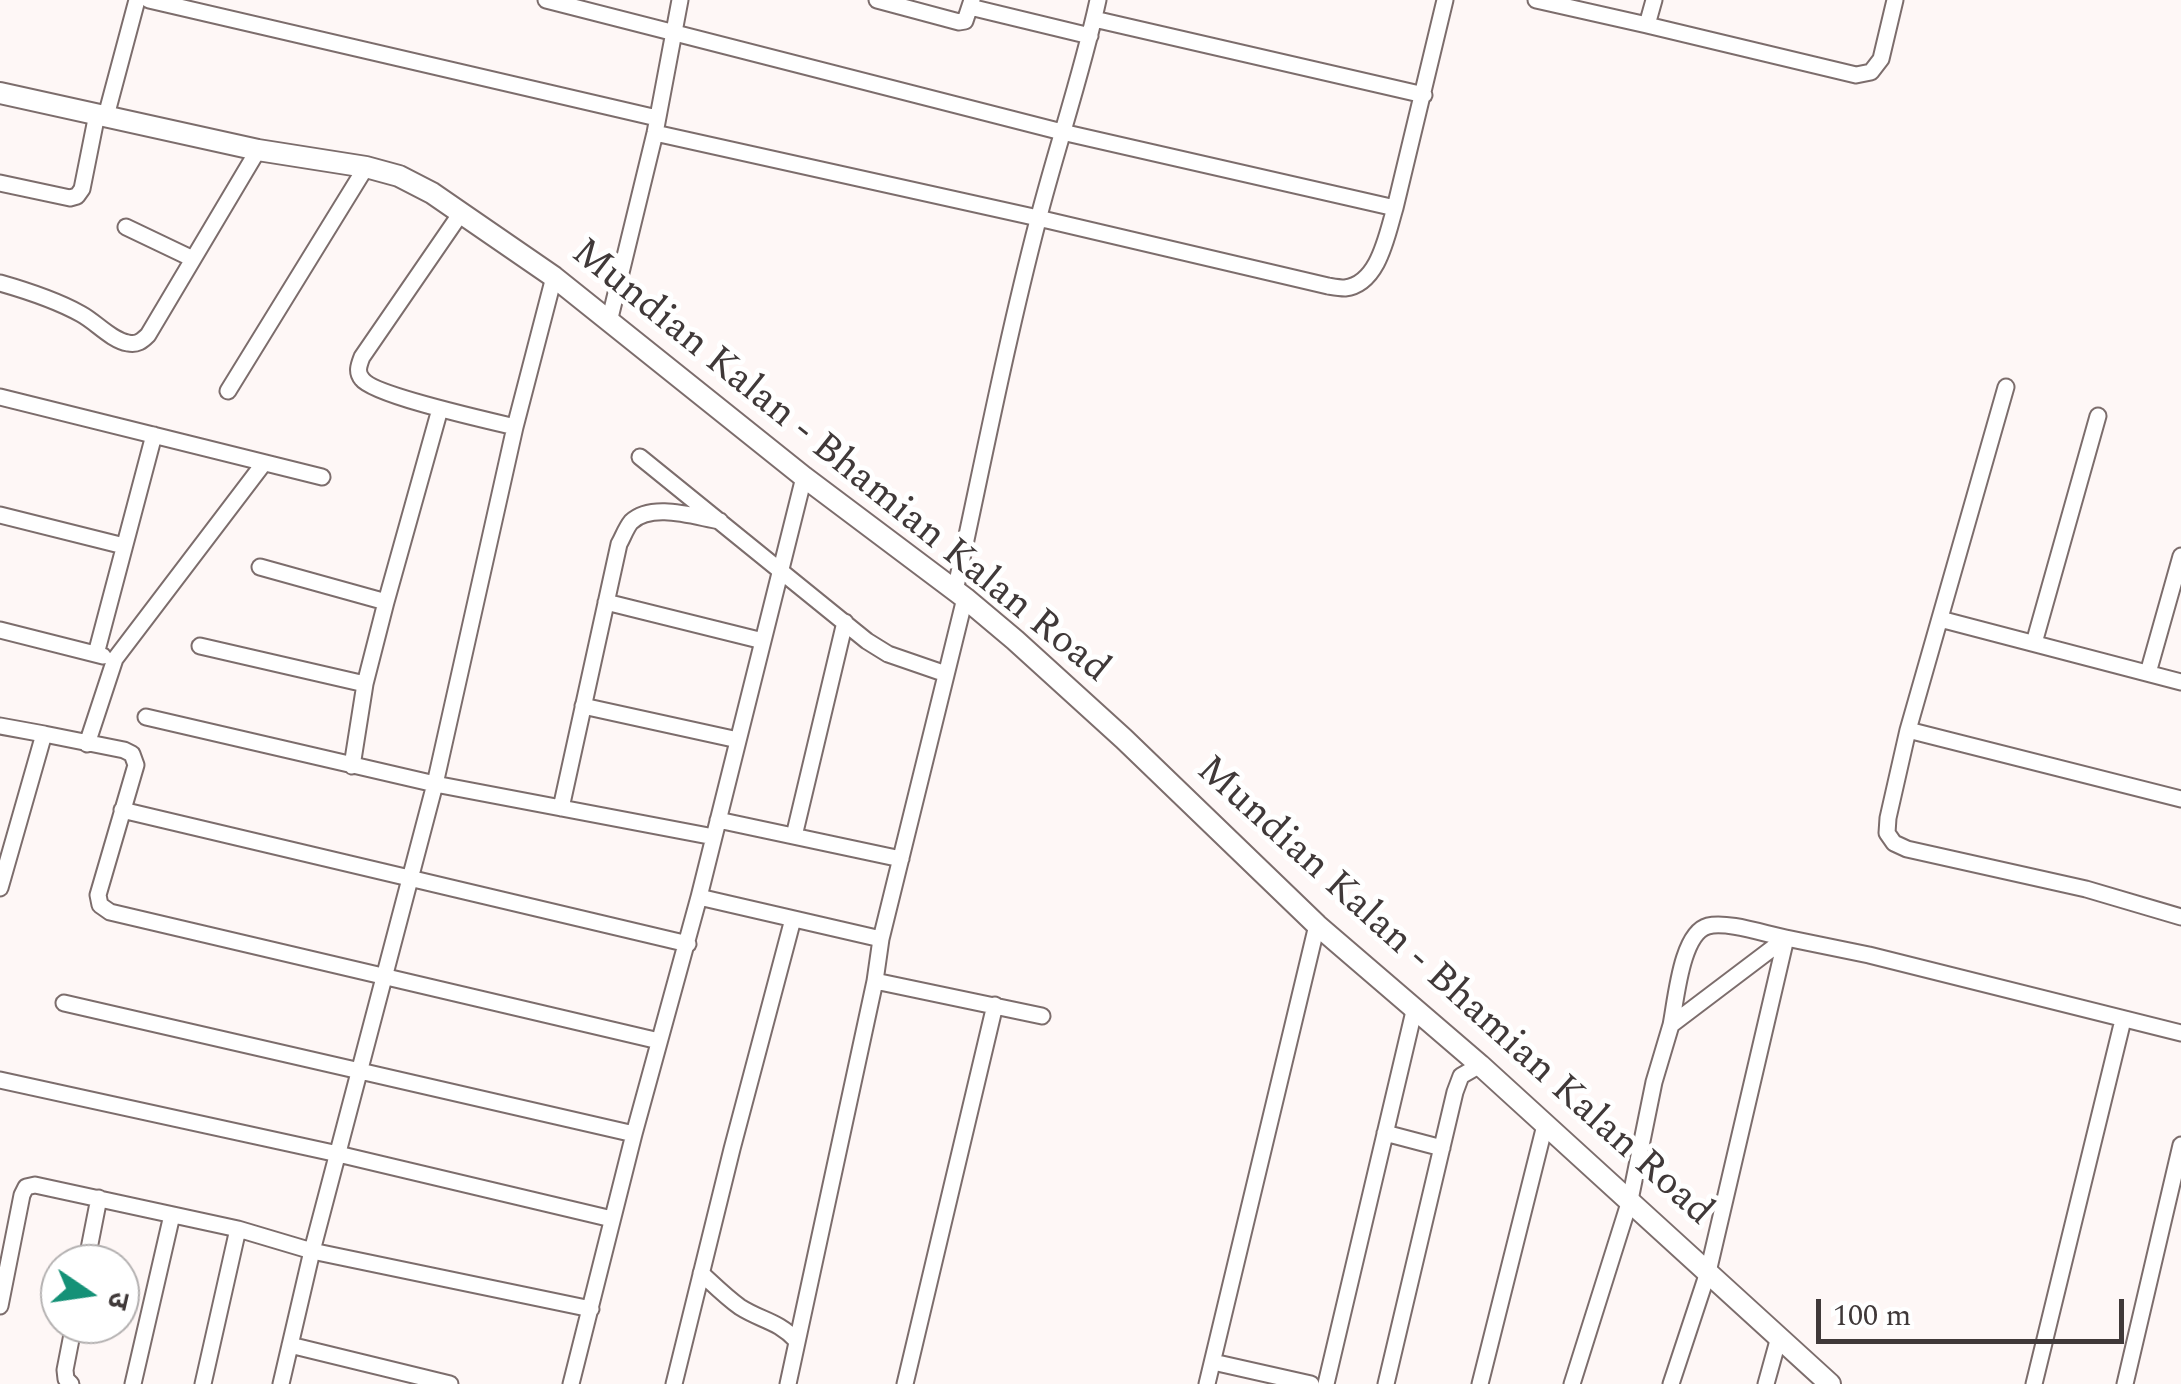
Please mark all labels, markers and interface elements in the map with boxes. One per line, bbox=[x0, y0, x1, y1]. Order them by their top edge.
street label: Mundian Kalan - Bhamian Kalan Road bbox=[560, 231, 1118, 695]
street label: Mundian Kalan - Bhamian Kalan Road bbox=[1185, 748, 1721, 1238]
north arrow bbox=[40, 1244, 140, 1344]
scale bar bbox=[1821, 1279, 2128, 1341]
text: उ bbox=[95, 1288, 141, 1313]
text: 100 m bbox=[1833, 1293, 1911, 1339]

